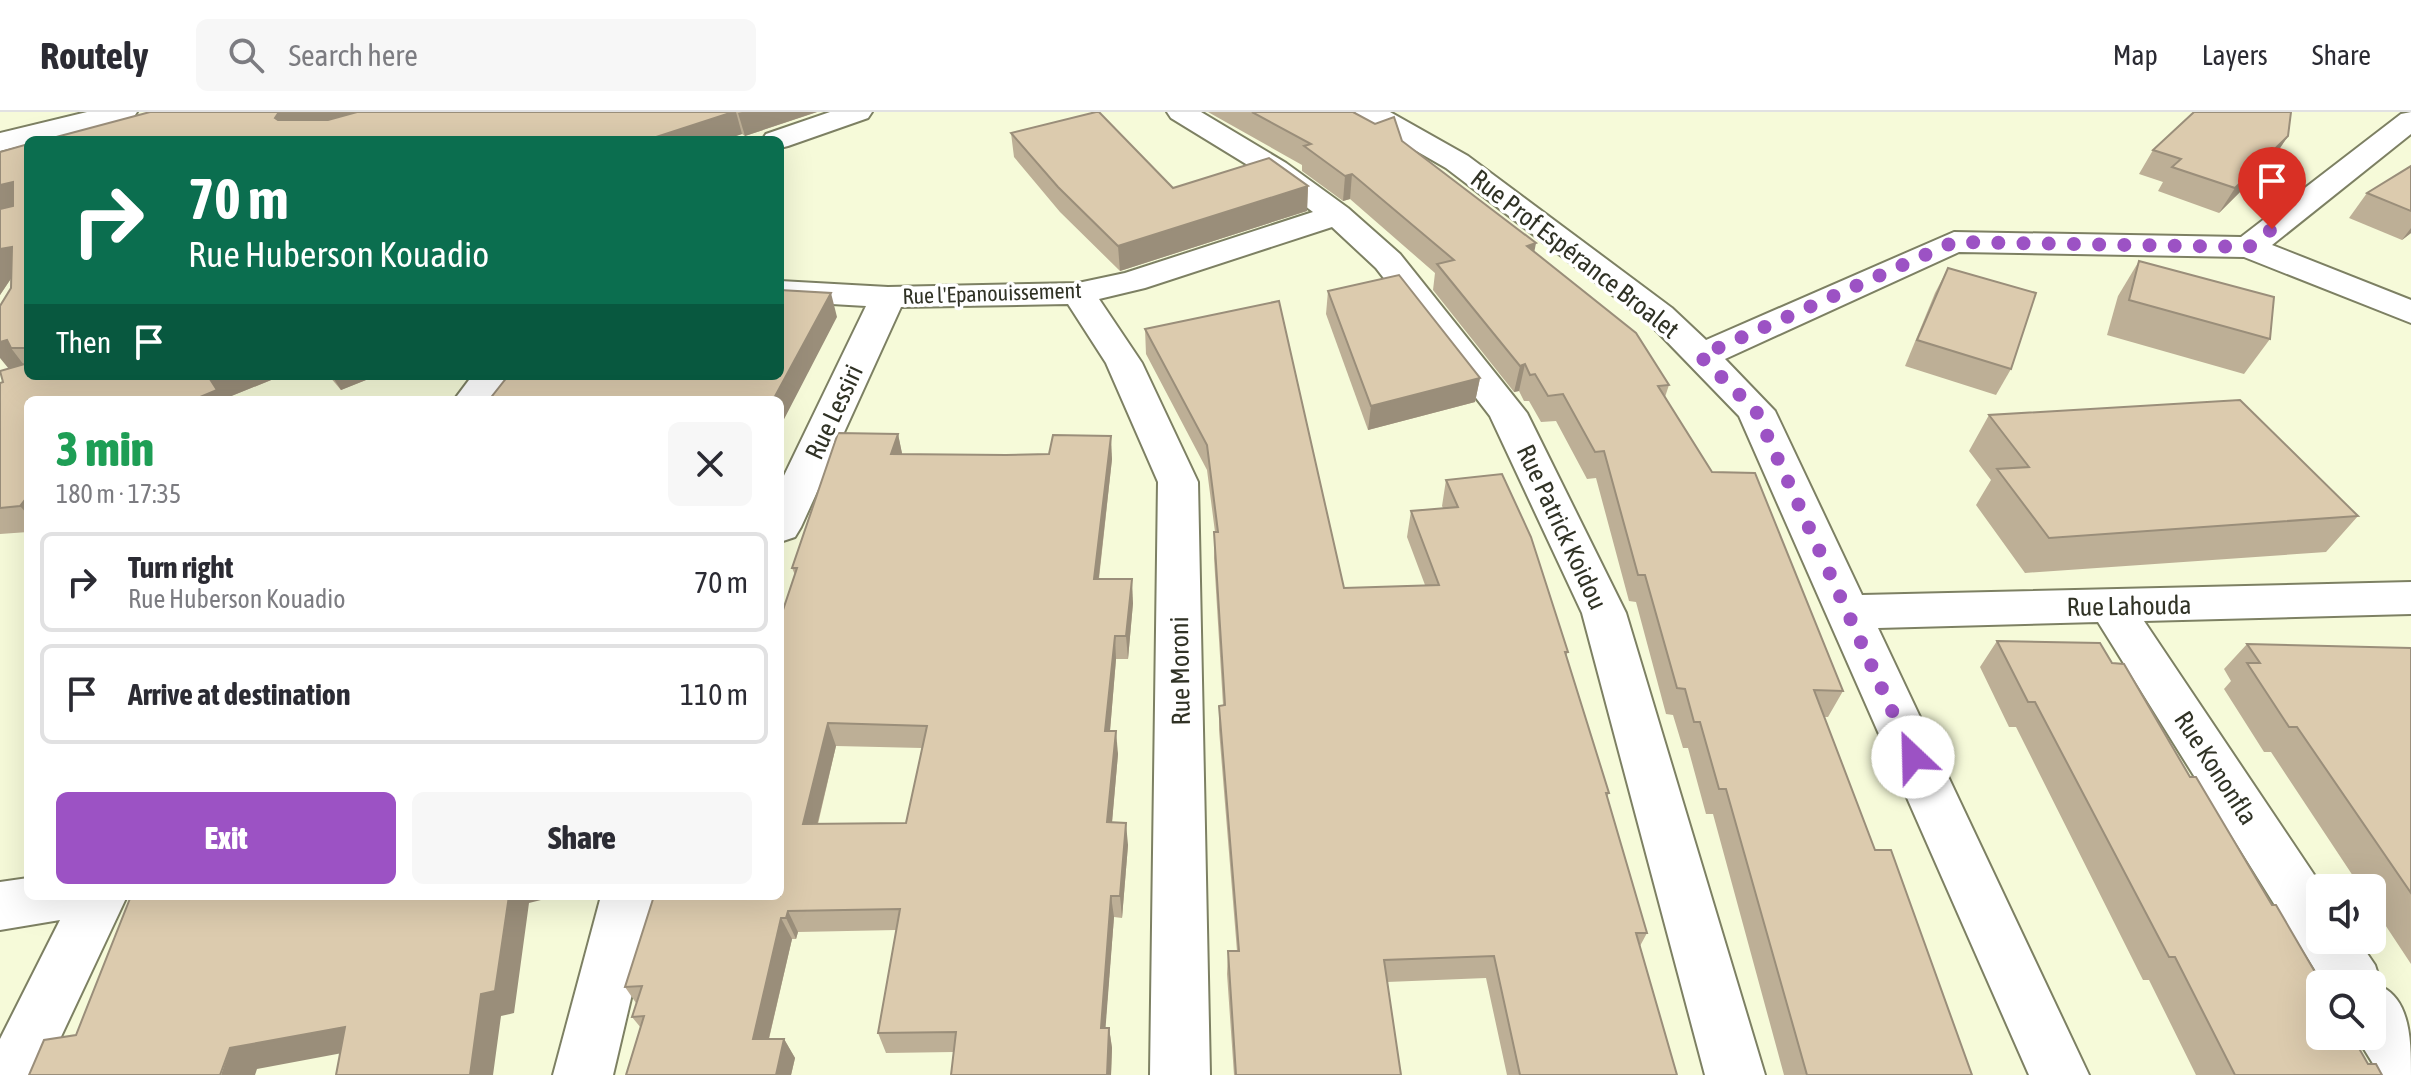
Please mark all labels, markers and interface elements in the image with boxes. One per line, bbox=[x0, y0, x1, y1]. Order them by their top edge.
search box bbox=[196, 19, 756, 91]
icon: search bbox=[224, 33, 268, 77]
text: Routely bbox=[40, 34, 148, 77]
text: Search here bbox=[288, 38, 418, 72]
text: Map bbox=[2113, 39, 2158, 71]
text: Layers bbox=[2202, 39, 2268, 71]
text: Share bbox=[2312, 39, 2371, 71]
pin bbox=[2238, 147, 2306, 229]
icon: arrive bbox=[2250, 159, 2294, 203]
street label: Rue Prof Espérance Broalet bbox=[1465, 163, 1685, 345]
text: 70 m bbox=[188, 167, 289, 231]
icon: right bbox=[56, 168, 160, 272]
text: Rue Huberson Kouadio bbox=[188, 233, 489, 275]
street label: Rue l'Epanouissement bbox=[902, 277, 1082, 309]
icon: arrive bbox=[127, 320, 171, 364]
text: Then bbox=[56, 325, 111, 359]
street label: Rue Lessiri bbox=[799, 360, 869, 464]
text: 3 min bbox=[56, 421, 154, 476]
button: close bbox=[668, 422, 752, 506]
street label: Rue Patrick Koidou bbox=[1511, 440, 1613, 614]
text: 180 m · 17:35 bbox=[56, 479, 181, 509]
text: Turn right bbox=[128, 550, 234, 584]
icon: right bbox=[60, 560, 104, 604]
text: 70 m bbox=[694, 565, 748, 599]
text: Rue Huberson Kouadio bbox=[128, 584, 346, 614]
street label: Rue Lahouda bbox=[2066, 590, 2192, 622]
street label: Rue Moroni bbox=[1164, 616, 1196, 726]
icon: arrive bbox=[60, 672, 104, 716]
text: Arrive at destination bbox=[128, 677, 350, 711]
text: 110 m bbox=[680, 677, 748, 711]
street label: Rue Kononfla bbox=[2168, 706, 2264, 830]
position arrow bbox=[1871, 715, 1955, 799]
button: Exit bbox=[56, 792, 396, 884]
button: Share bbox=[412, 792, 752, 884]
map controls bbox=[2306, 874, 2386, 1050]
button: sound bbox=[2306, 874, 2386, 954]
button: search bbox=[2306, 970, 2386, 1050]

